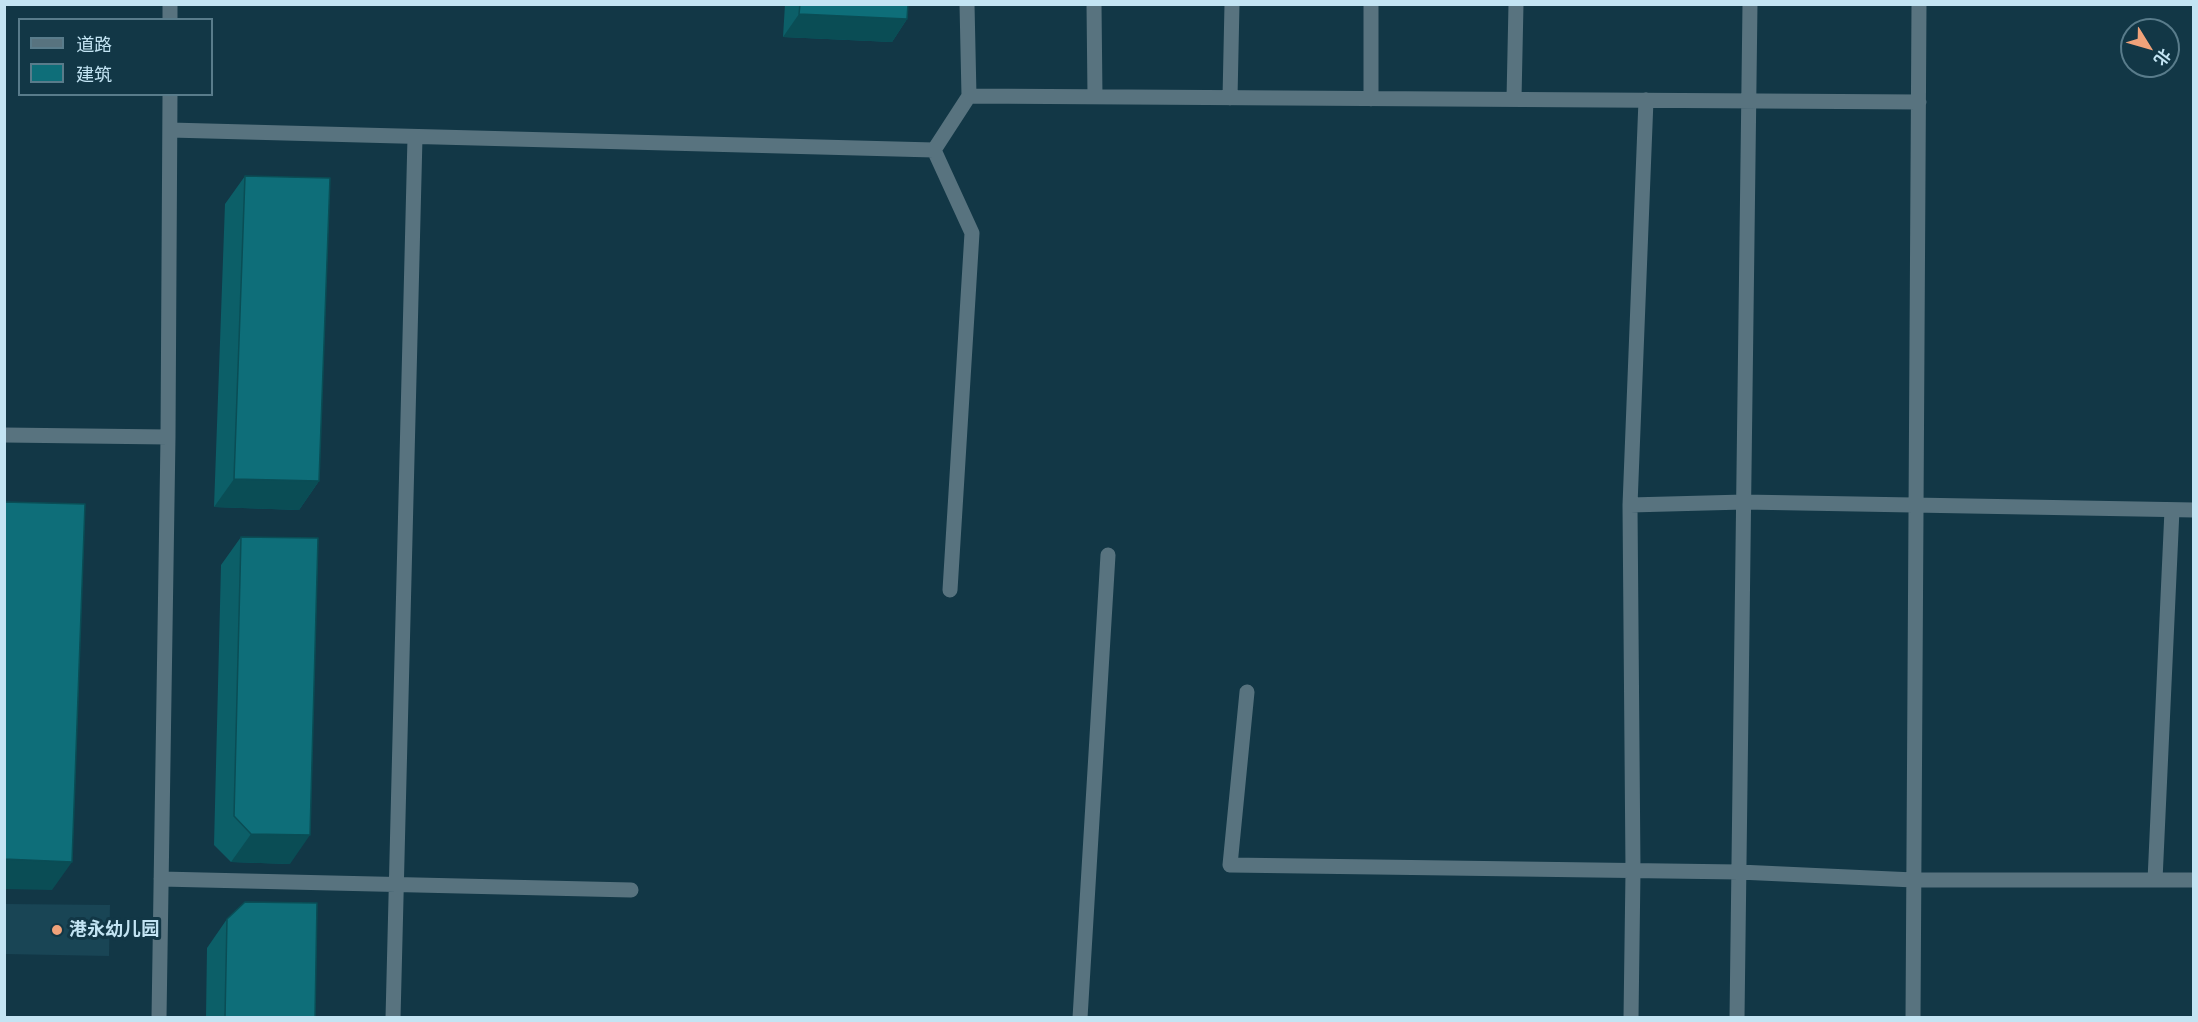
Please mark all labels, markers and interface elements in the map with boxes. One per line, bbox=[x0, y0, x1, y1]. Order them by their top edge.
legend bbox=[18, 18, 213, 96]
north arrow bbox=[2120, 18, 2180, 78]
text: 道路 bbox=[76, 32, 112, 57]
text: 北 bbox=[2149, 45, 2176, 71]
text: 建筑 bbox=[76, 62, 112, 87]
place label: 港永幼儿园 bbox=[69, 919, 159, 941]
marker: 港永幼儿园 bbox=[50, 923, 64, 937]

